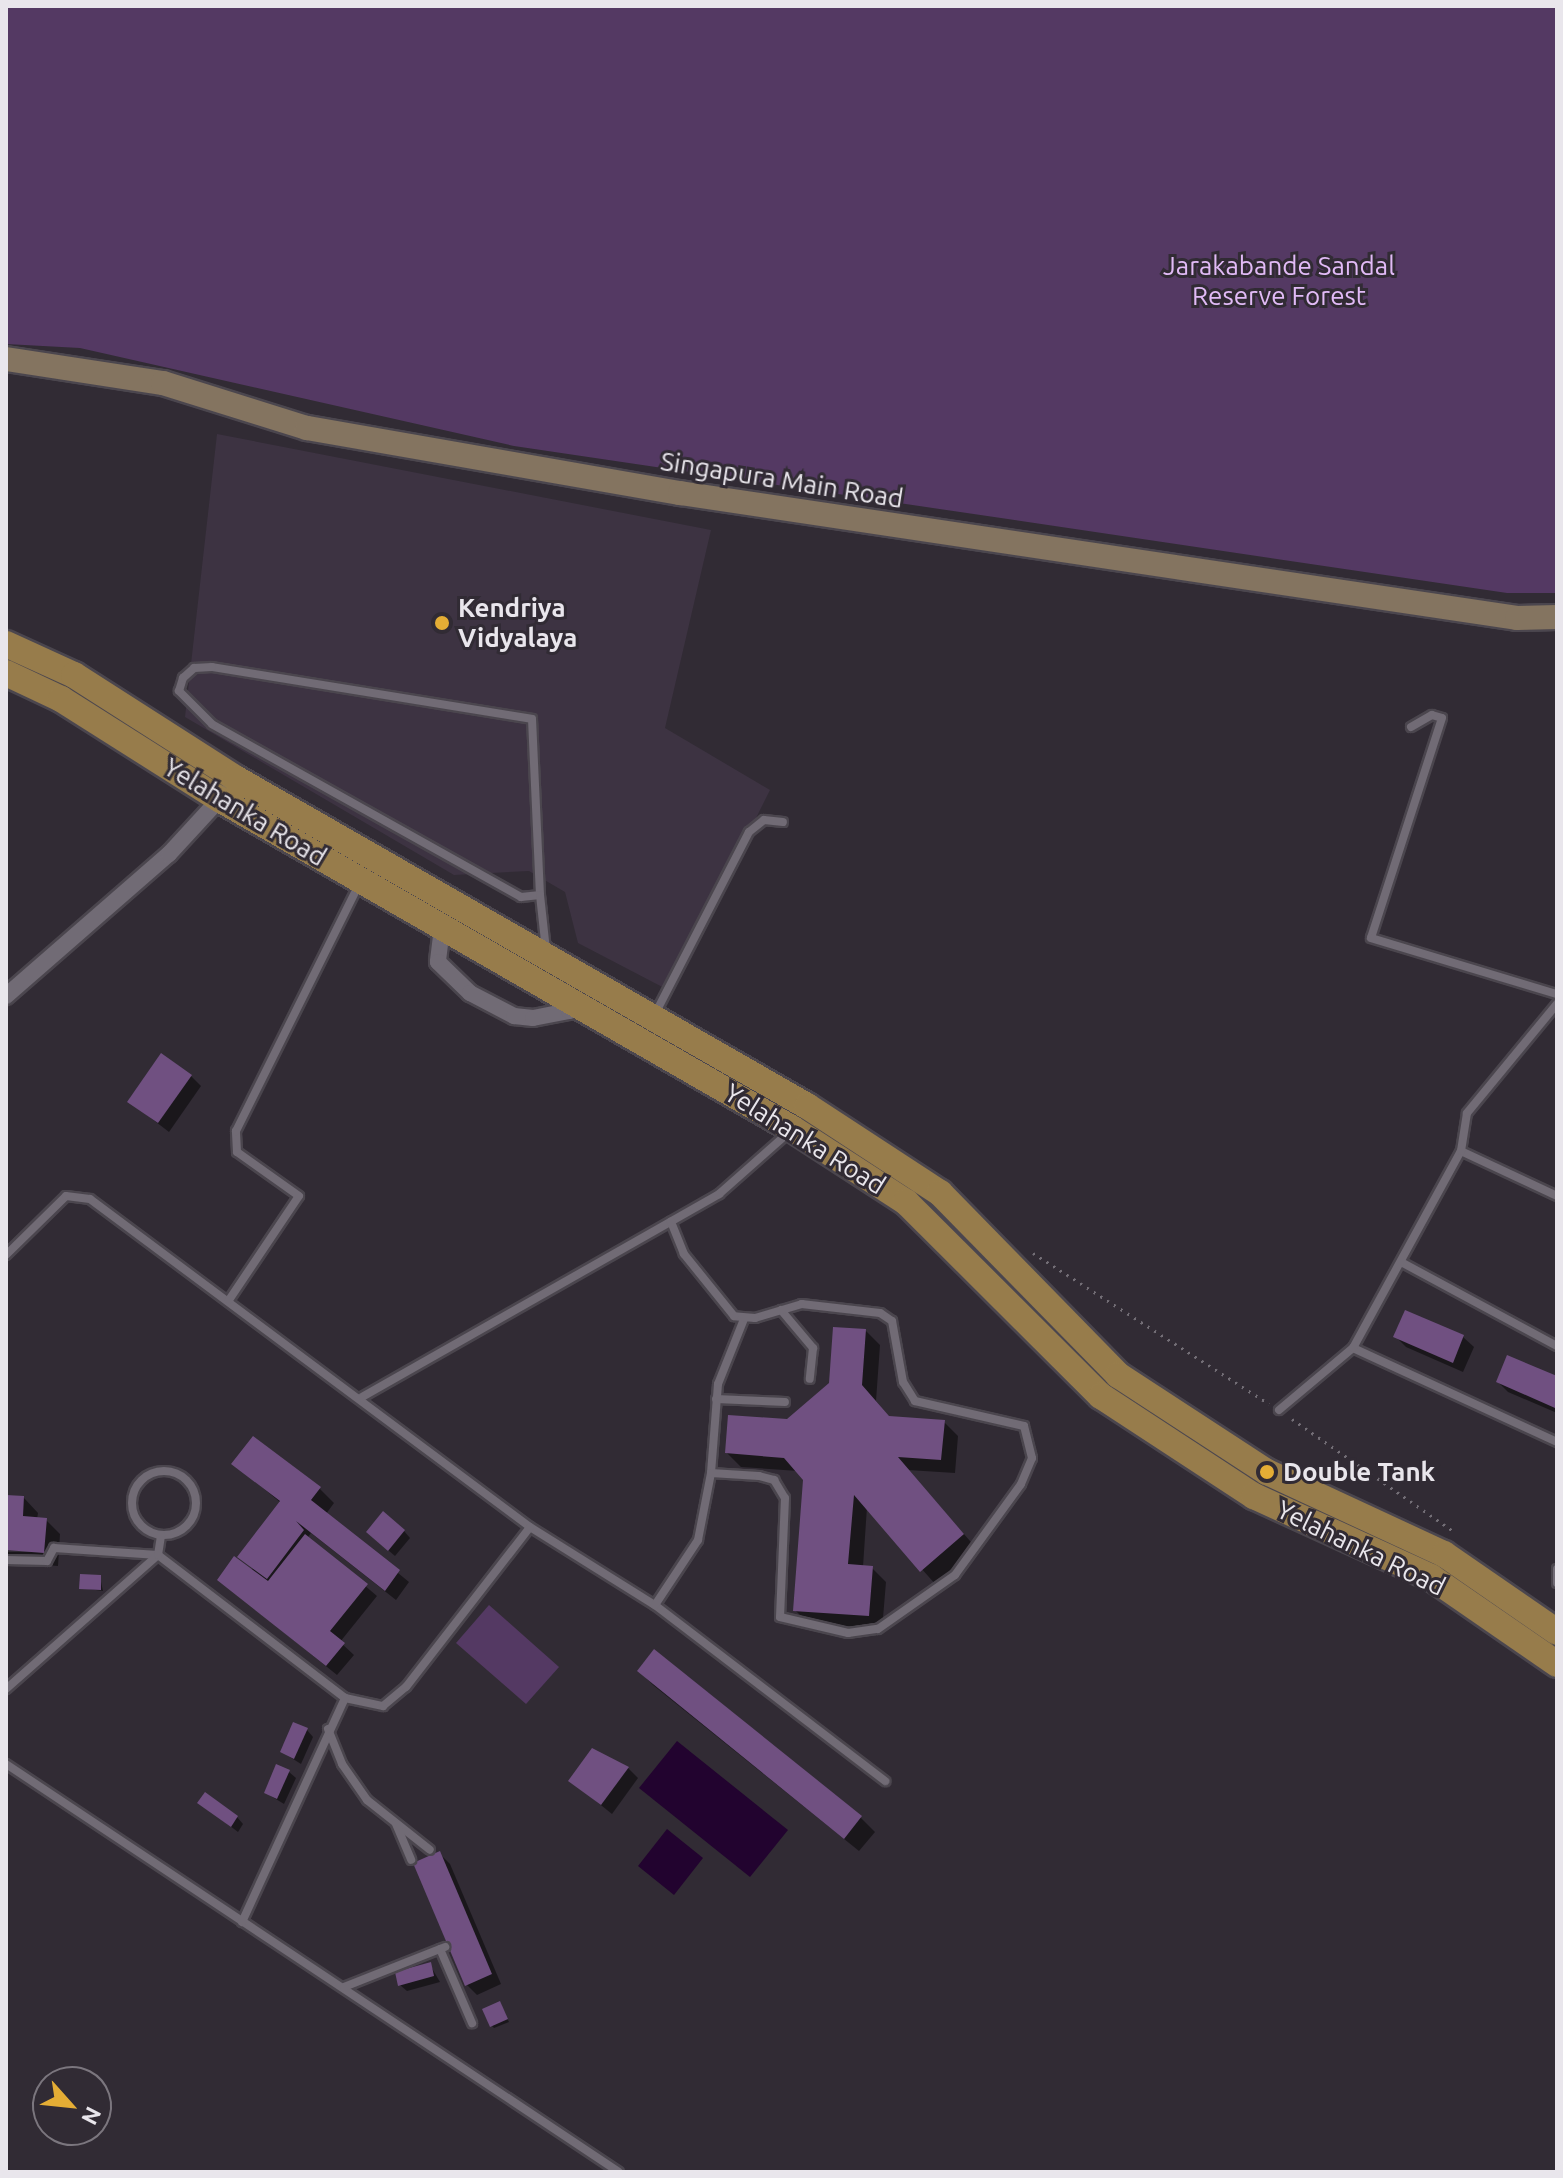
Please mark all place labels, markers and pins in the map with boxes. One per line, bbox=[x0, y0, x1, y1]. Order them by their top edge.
place label: Kendriya Vidyalaya bbox=[458, 592, 577, 654]
marker: Kendriya Vidyalaya bbox=[433, 614, 451, 632]
place label: Double Tank bbox=[1283, 1456, 1435, 1488]
marker: Double Tank bbox=[1258, 1463, 1276, 1481]

